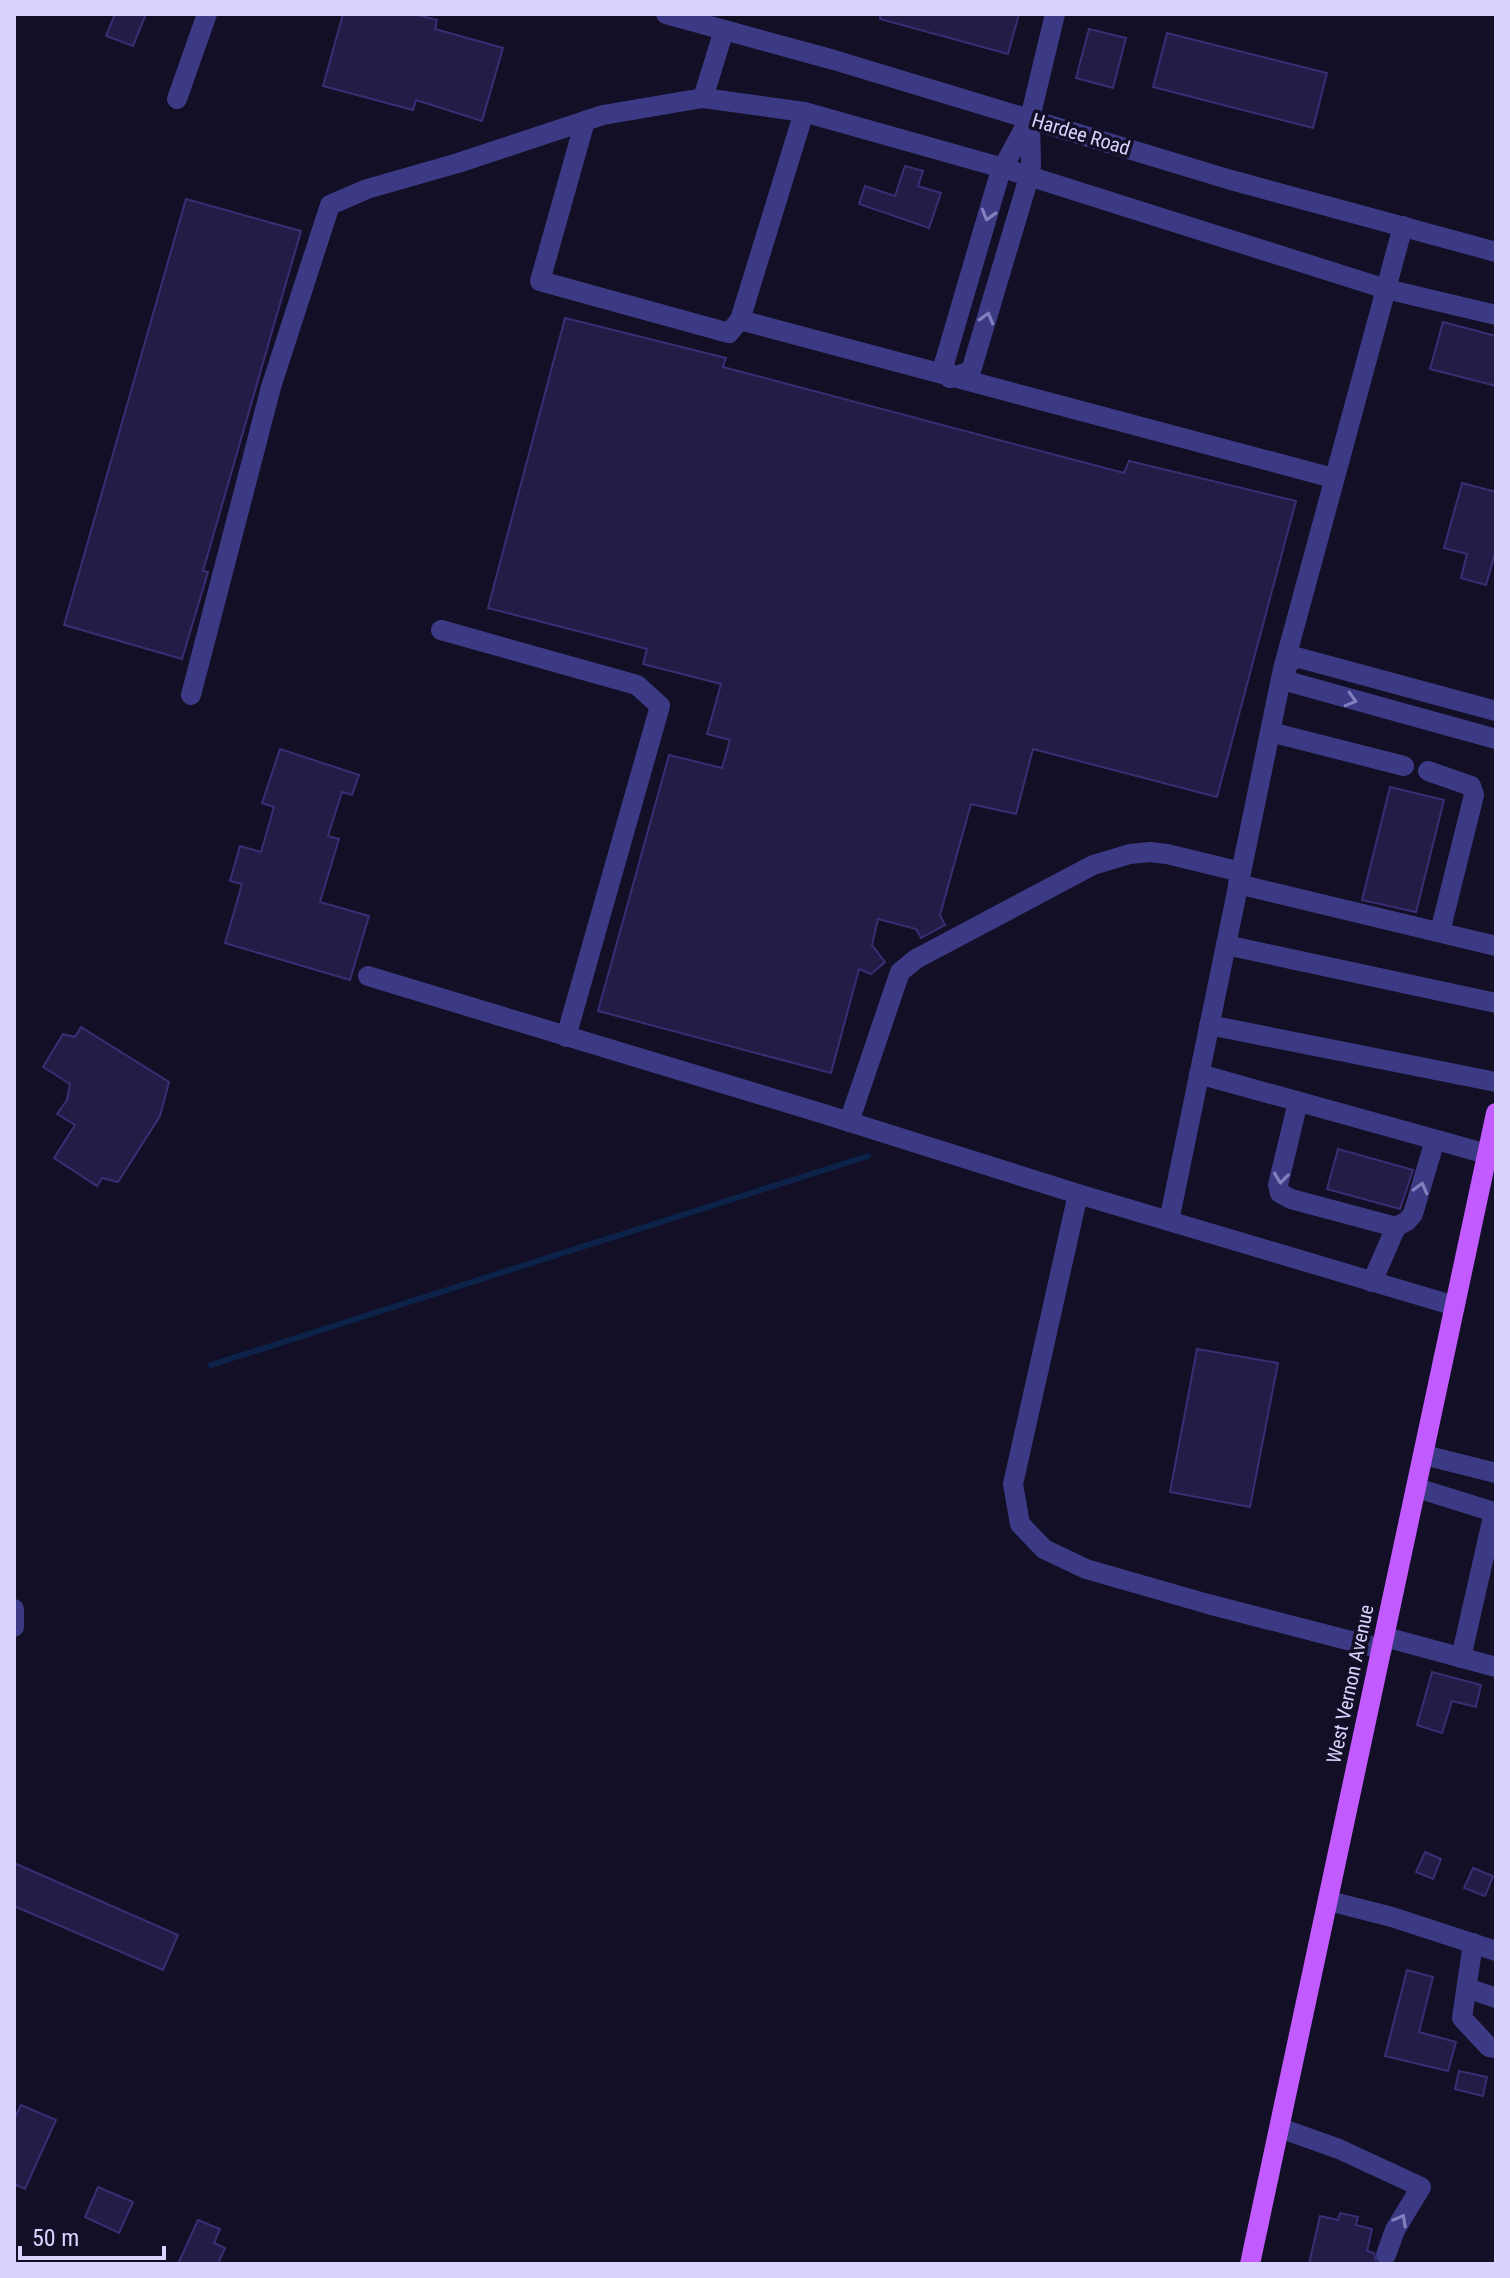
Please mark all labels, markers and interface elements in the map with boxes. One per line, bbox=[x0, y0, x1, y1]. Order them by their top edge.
street label: Hardee Road bbox=[1029, 108, 1133, 160]
one-way arrow bbox=[981, 207, 997, 221]
one-way arrow bbox=[978, 311, 994, 325]
one-way arrow bbox=[1343, 691, 1357, 707]
one-way arrow bbox=[1273, 1171, 1290, 1184]
one-way arrow bbox=[1412, 1181, 1429, 1195]
street label: West Vernon Avenue bbox=[1321, 1602, 1379, 1766]
scale bar bbox=[20, 2210, 164, 2260]
one-way arrow bbox=[1391, 2214, 1406, 2228]
text: 50 m bbox=[32, 2224, 79, 2252]

